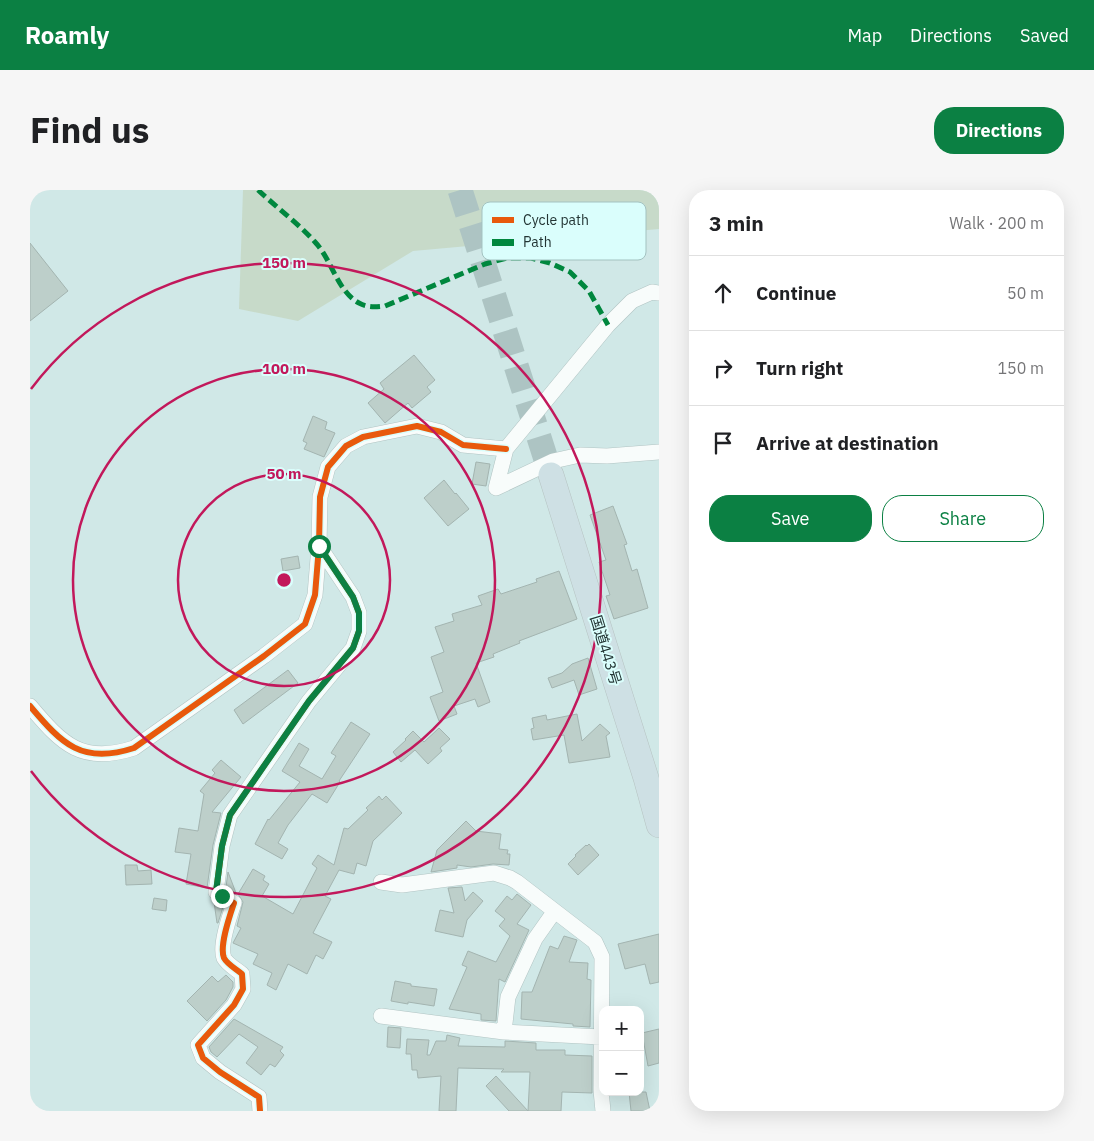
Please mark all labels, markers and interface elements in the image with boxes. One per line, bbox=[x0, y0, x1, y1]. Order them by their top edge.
text: Roamly bbox=[25, 19, 109, 51]
text: Map bbox=[847, 24, 882, 47]
text: Directions bbox=[910, 24, 992, 47]
text: Saved bbox=[1020, 24, 1069, 47]
text: Find us bbox=[30, 107, 149, 153]
button: Directions bbox=[934, 107, 1064, 154]
legend bbox=[482, 202, 646, 260]
text: 3 min bbox=[709, 209, 764, 237]
text: Cycle path bbox=[523, 211, 589, 229]
text: Walk · 200 m bbox=[949, 213, 1044, 233]
text: Path bbox=[523, 233, 552, 251]
text: 150 m bbox=[262, 253, 306, 272]
icon: ahead bbox=[709, 279, 737, 307]
text: Continue bbox=[756, 281, 836, 305]
text: 50 m bbox=[1007, 283, 1044, 303]
icon: right bbox=[709, 354, 737, 382]
text: Turn right bbox=[756, 356, 843, 380]
text: 150 m bbox=[997, 358, 1044, 378]
text: 100 m bbox=[262, 359, 306, 378]
icon: arrive bbox=[709, 429, 737, 457]
text: Arrive at destination bbox=[756, 431, 939, 455]
text: 50 m bbox=[267, 464, 301, 483]
button: Save bbox=[709, 495, 872, 542]
button: Share bbox=[882, 495, 1044, 542]
route start bbox=[308, 535, 331, 558]
centre of rings bbox=[275, 571, 293, 589]
street label: 国道443号 bbox=[586, 613, 626, 687]
route end bbox=[211, 885, 234, 908]
map controls bbox=[599, 1006, 644, 1096]
button: + bbox=[599, 1006, 644, 1051]
button: − bbox=[599, 1051, 644, 1096]

